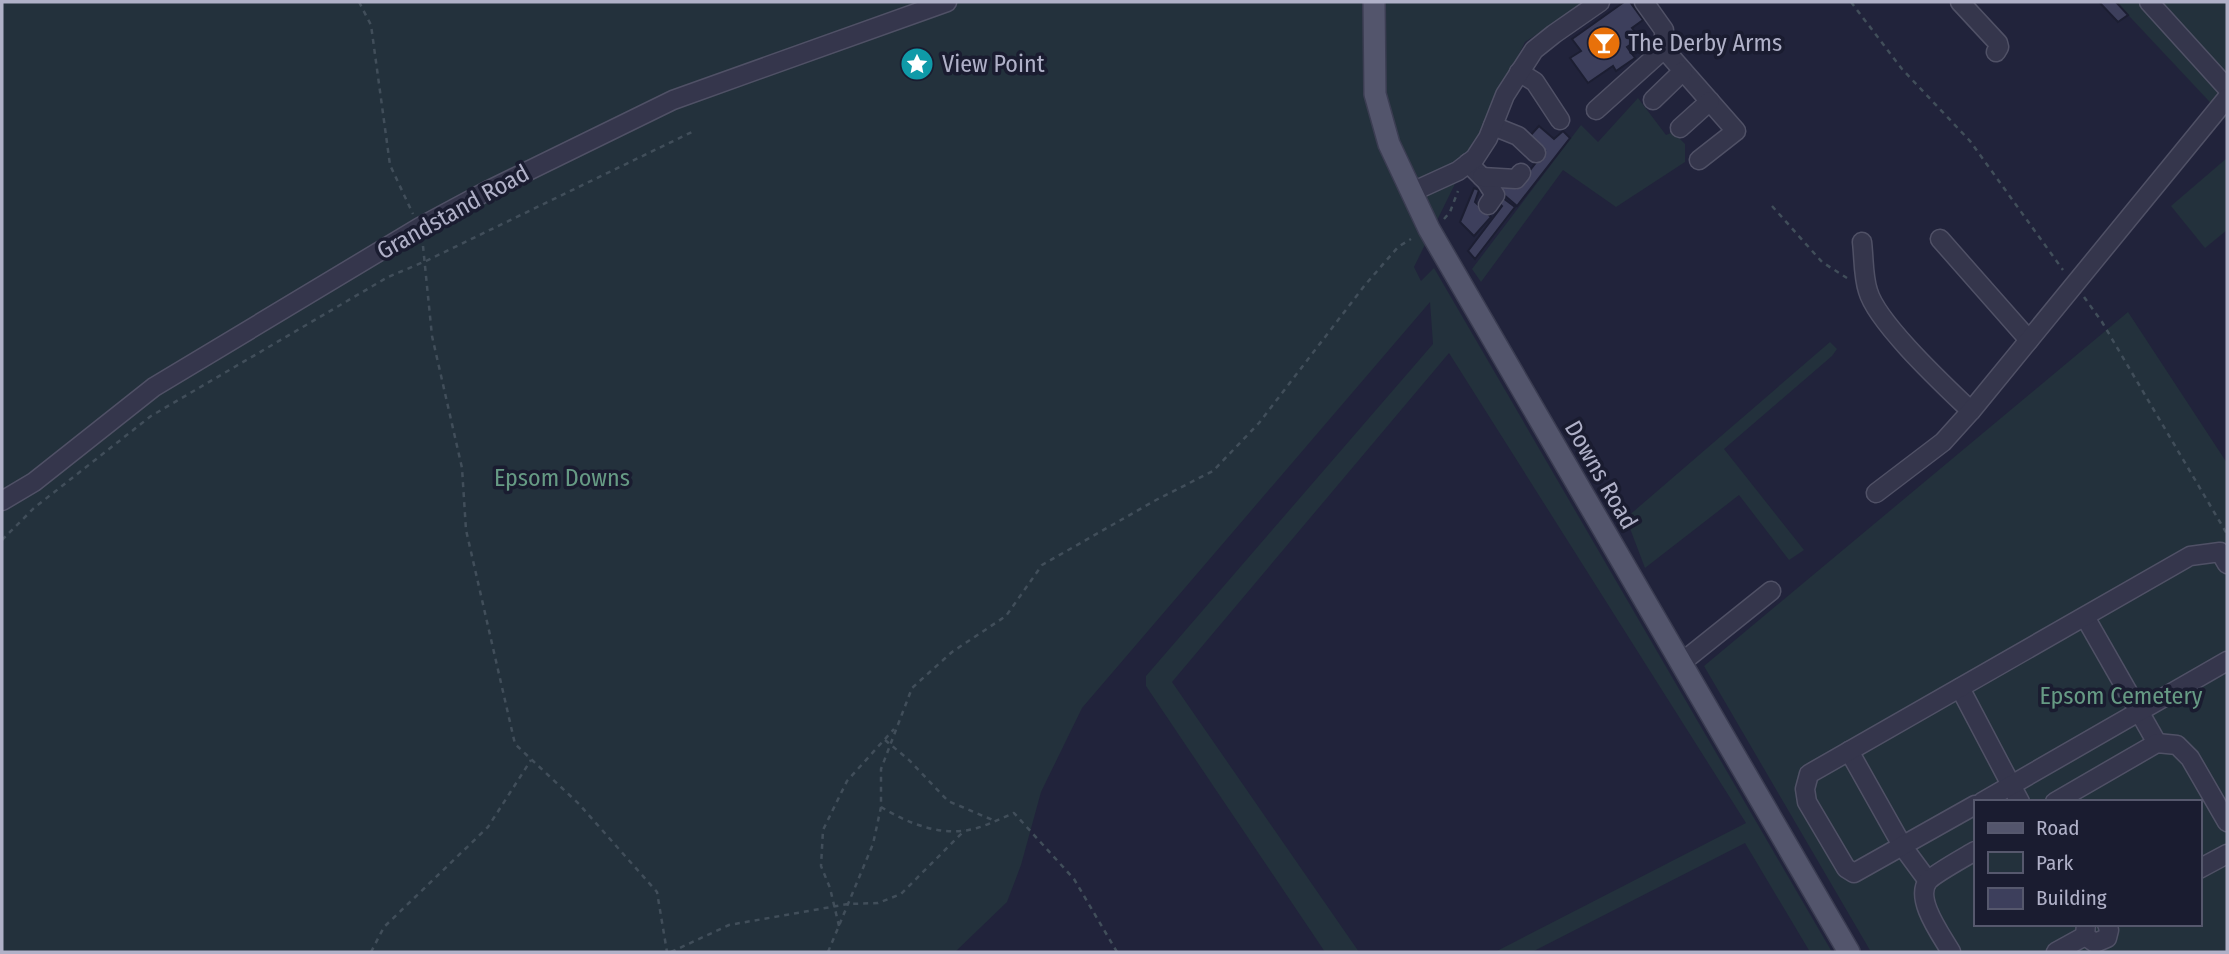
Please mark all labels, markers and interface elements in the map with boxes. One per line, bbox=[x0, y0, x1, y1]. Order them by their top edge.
bar icon: The Derby Arms bbox=[1585, 24, 1623, 62]
place label: The Derby Arms bbox=[1628, 29, 1782, 57]
place icon: View Point bbox=[898, 45, 936, 83]
place label: View Point bbox=[942, 50, 1045, 78]
street label: Grandstand Road bbox=[372, 159, 534, 265]
street label: Downs Road bbox=[1559, 416, 1643, 534]
park label: Epsom Downs bbox=[494, 464, 630, 492]
park label: Epsom Cemetery bbox=[2039, 682, 2203, 710]
legend bbox=[1974, 800, 2201, 926]
text: Road bbox=[2036, 815, 2080, 841]
text: Park bbox=[2036, 850, 2074, 876]
text: Building bbox=[2036, 885, 2107, 911]

